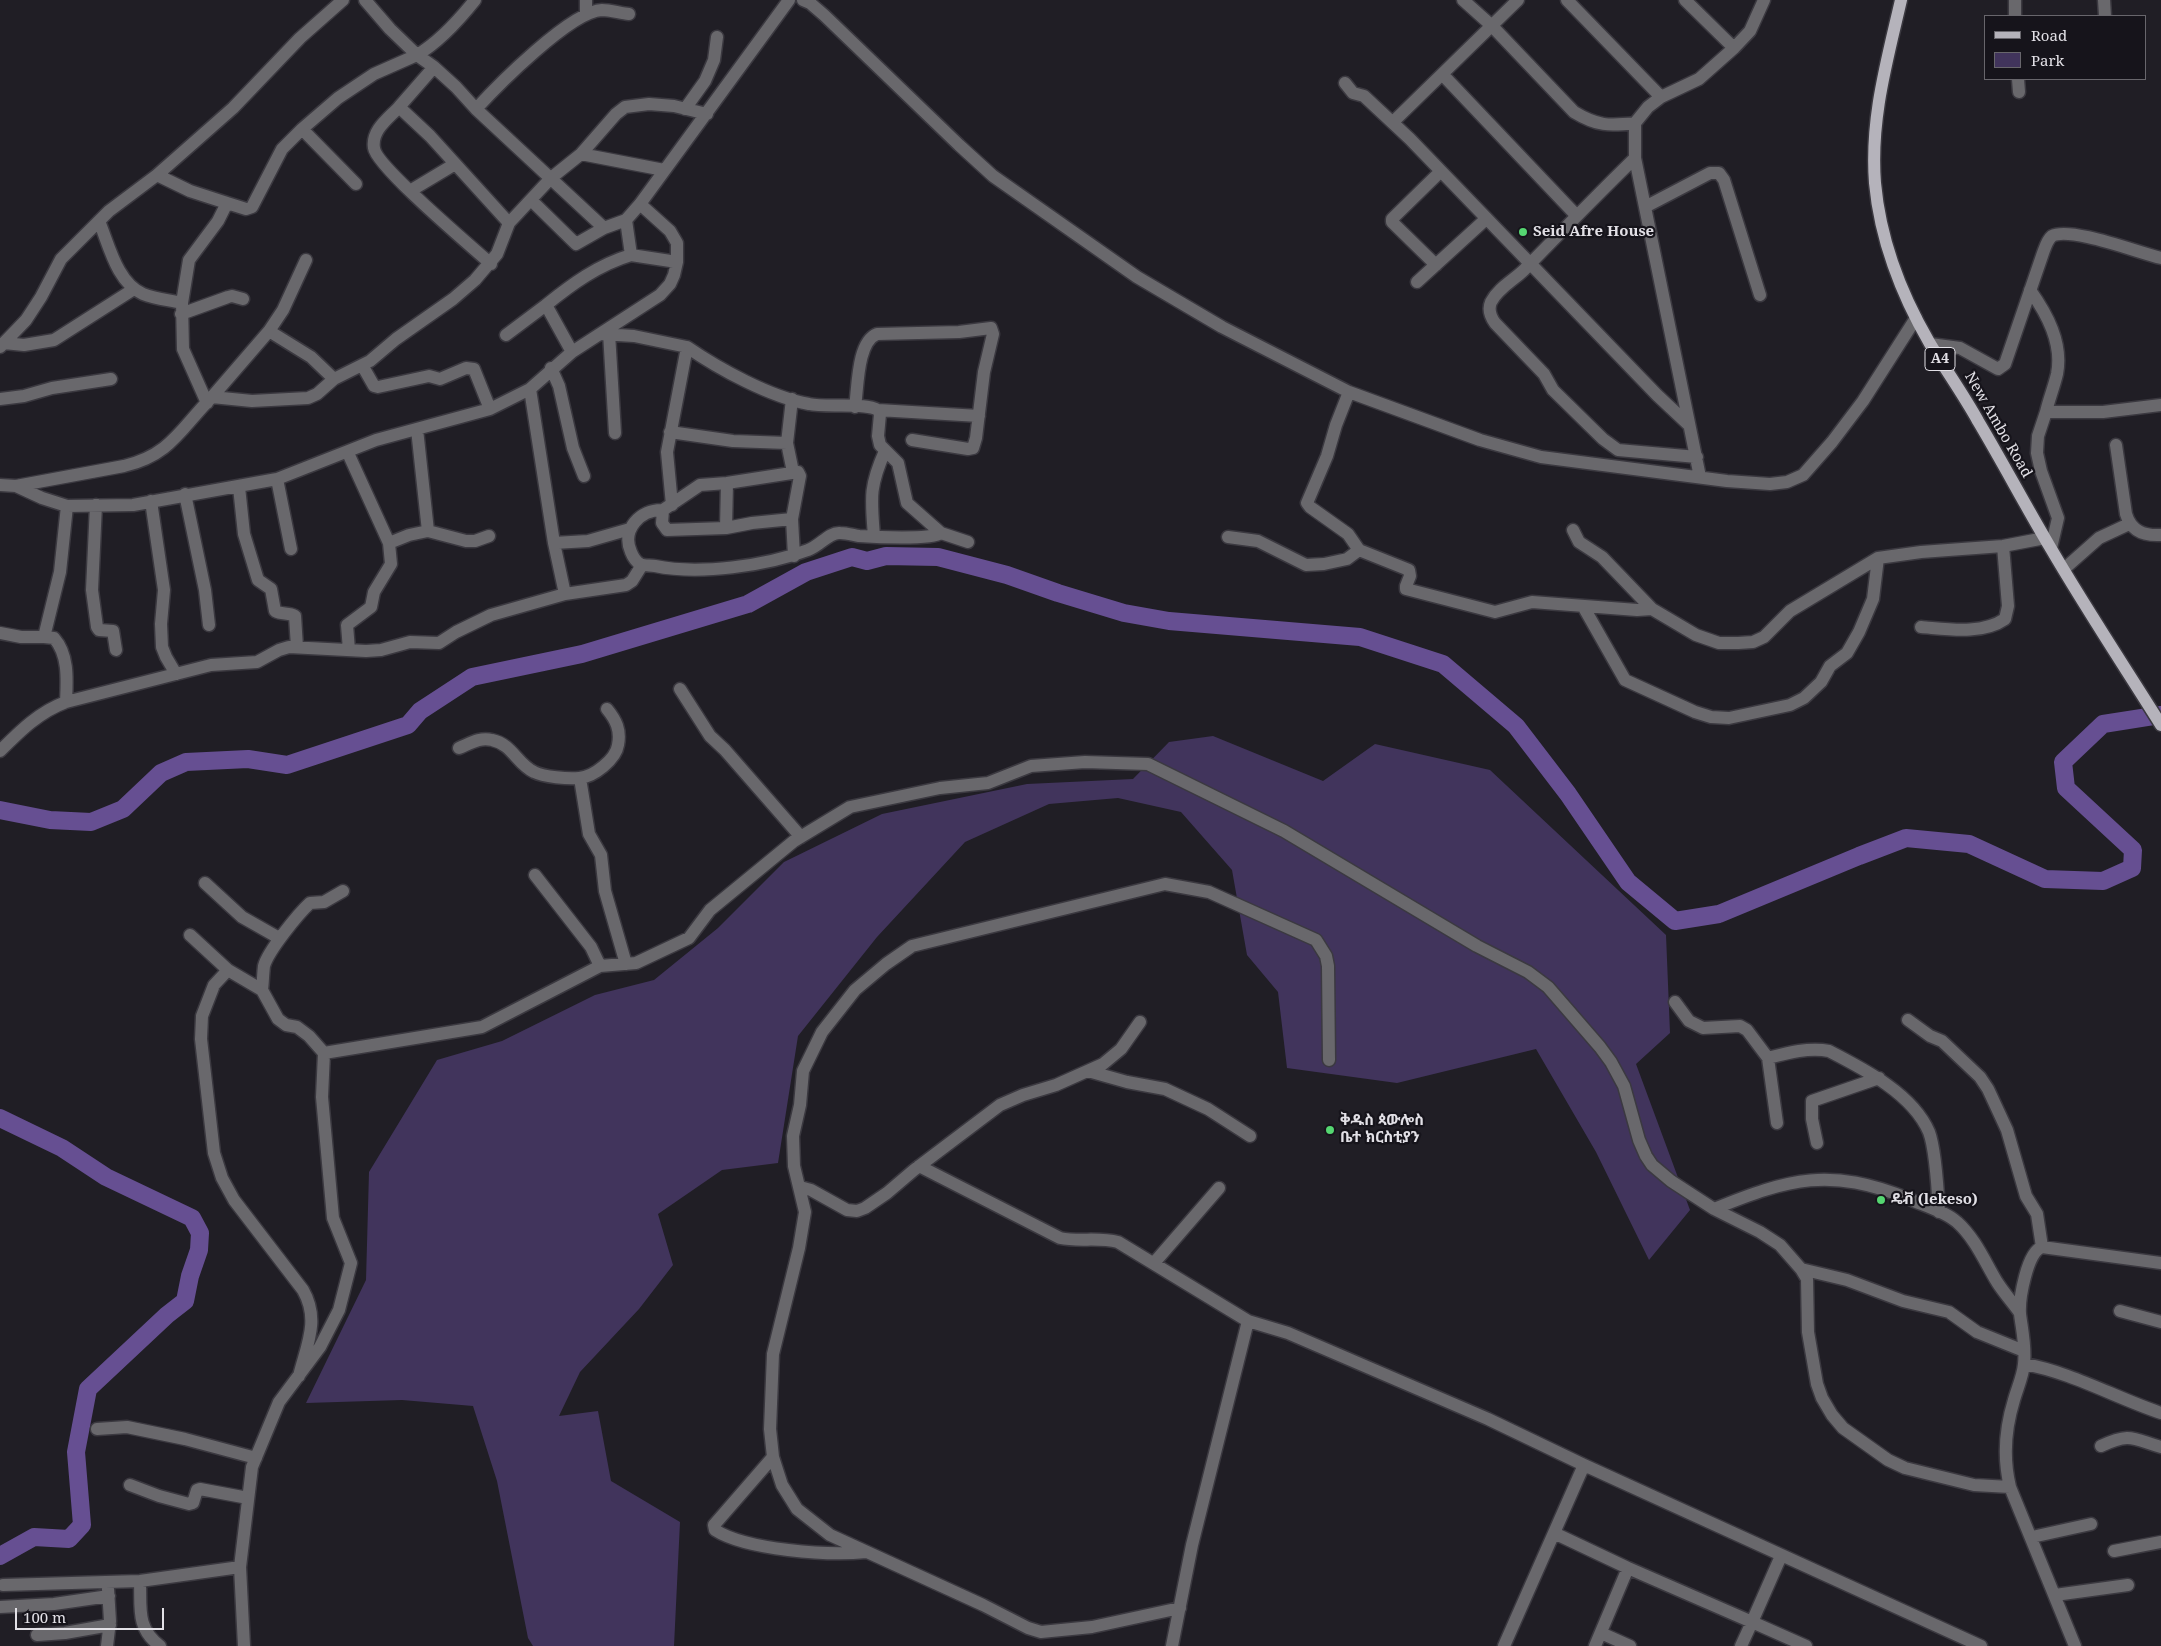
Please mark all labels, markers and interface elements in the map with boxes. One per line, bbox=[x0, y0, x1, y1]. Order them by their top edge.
legend bbox=[1984, 15, 2146, 80]
text: Road bbox=[2031, 25, 2067, 45]
text: Park bbox=[2031, 50, 2064, 70]
place label: Seid Afre House bbox=[1533, 223, 1654, 241]
marker: Seid Afre House bbox=[1517, 226, 1529, 238]
road number: A4 bbox=[1925, 348, 1955, 370]
street label: New Ambo Road bbox=[1960, 369, 2036, 481]
place label: ቅዱስ ጳውሎስ ቤተ ክርስቲያን bbox=[1340, 1112, 1424, 1147]
marker: ቅዱስ ጳውሎስ ቤተ ክርስቲያን bbox=[1324, 1124, 1336, 1136]
place label: ዴቭ (lekeso) bbox=[1891, 1191, 1978, 1209]
marker: ዴቭ (lekeso) bbox=[1875, 1194, 1887, 1206]
scale bar bbox=[18, 1598, 166, 1630]
text: 100 m bbox=[23, 1607, 66, 1627]

